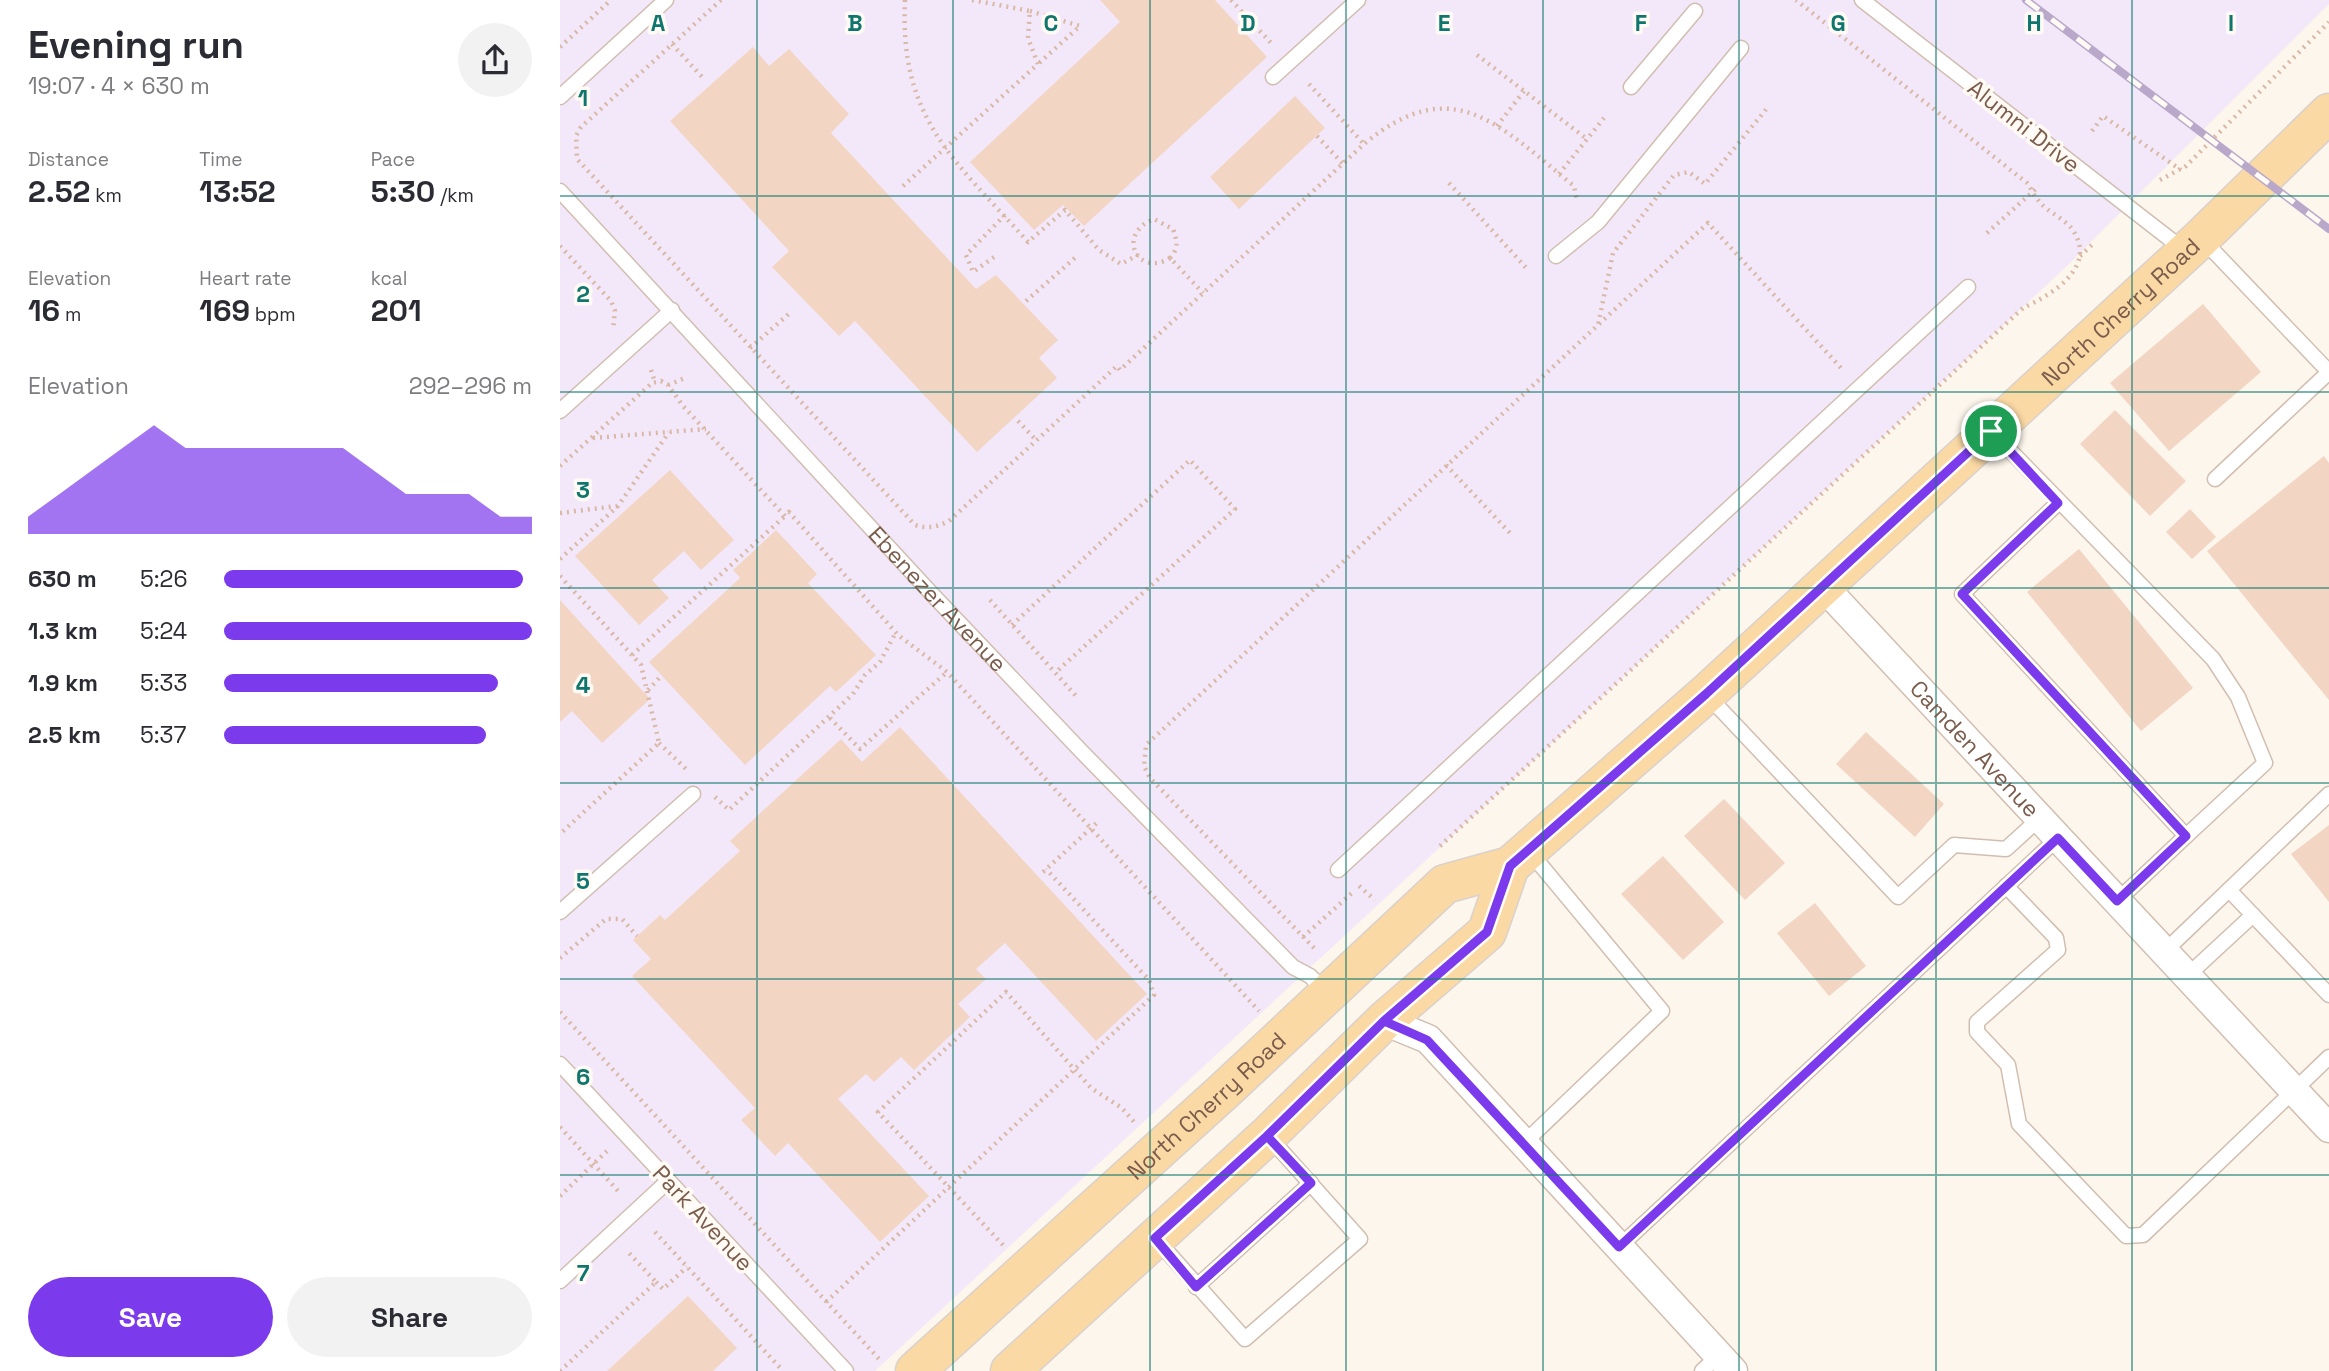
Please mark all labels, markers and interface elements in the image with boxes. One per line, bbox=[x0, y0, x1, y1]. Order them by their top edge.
text: A bbox=[651, 8, 666, 38]
text: B bbox=[847, 8, 863, 38]
text: C bbox=[1044, 8, 1058, 38]
text: D bbox=[1240, 8, 1256, 38]
text: E bbox=[1438, 8, 1450, 38]
text: F bbox=[1635, 8, 1647, 38]
text: G bbox=[1830, 8, 1846, 38]
text: H bbox=[2026, 8, 2042, 38]
text: I bbox=[2228, 8, 2234, 38]
text: Evening run bbox=[28, 21, 244, 69]
button: share bbox=[458, 23, 532, 97]
text: 19:07 · 4 × 630 m bbox=[28, 71, 210, 101]
street label: Alumni Drive bbox=[1962, 73, 2086, 179]
text: 1 bbox=[578, 83, 588, 113]
text: Distance bbox=[28, 147, 109, 172]
text: Time bbox=[199, 147, 243, 172]
text: Pace bbox=[371, 147, 415, 172]
text: 2.52 bbox=[28, 172, 90, 211]
text: 13:52 bbox=[199, 172, 276, 211]
text: 5:30 bbox=[371, 172, 435, 211]
text: km bbox=[90, 183, 122, 208]
text: /km bbox=[435, 183, 474, 208]
street label: North Cherry Road bbox=[2035, 231, 2206, 392]
text: Elevation bbox=[28, 266, 111, 291]
text: Heart rate bbox=[199, 266, 292, 291]
text: kcal bbox=[371, 266, 407, 291]
text: 2 bbox=[576, 279, 590, 309]
text: 16 bbox=[28, 291, 60, 330]
text: 169 bbox=[199, 291, 250, 330]
text: 201 bbox=[371, 291, 421, 330]
text: m bbox=[60, 302, 81, 327]
text: bpm bbox=[250, 302, 296, 327]
text: Elevation bbox=[28, 371, 129, 401]
text: 292–296 m bbox=[409, 371, 532, 401]
pin bbox=[1961, 401, 2021, 461]
icon: arrive bbox=[1972, 412, 2010, 450]
text: 3 bbox=[576, 475, 590, 505]
street label: Ebenezer Avenue bbox=[862, 520, 1013, 679]
text: 630 m bbox=[28, 564, 97, 594]
text: 5:26 bbox=[140, 564, 188, 594]
text: 1.3 km bbox=[28, 616, 98, 646]
text: 5:24 bbox=[140, 616, 187, 646]
text: 1.9 km bbox=[28, 668, 98, 698]
text: 5:33 bbox=[140, 668, 187, 698]
text: 4 bbox=[576, 670, 591, 700]
street label: Camden Avenue bbox=[1903, 674, 2046, 824]
text: 2.5 km bbox=[28, 720, 101, 750]
text: 5:37 bbox=[140, 720, 186, 750]
text: 5 bbox=[576, 866, 590, 896]
street label: North Cherry Road bbox=[1121, 1026, 1292, 1186]
text: 6 bbox=[576, 1062, 590, 1092]
street label: Park Avenue bbox=[646, 1159, 760, 1277]
text: 7 bbox=[577, 1258, 590, 1288]
button: Save bbox=[28, 1277, 273, 1357]
button: Share bbox=[287, 1277, 532, 1357]

